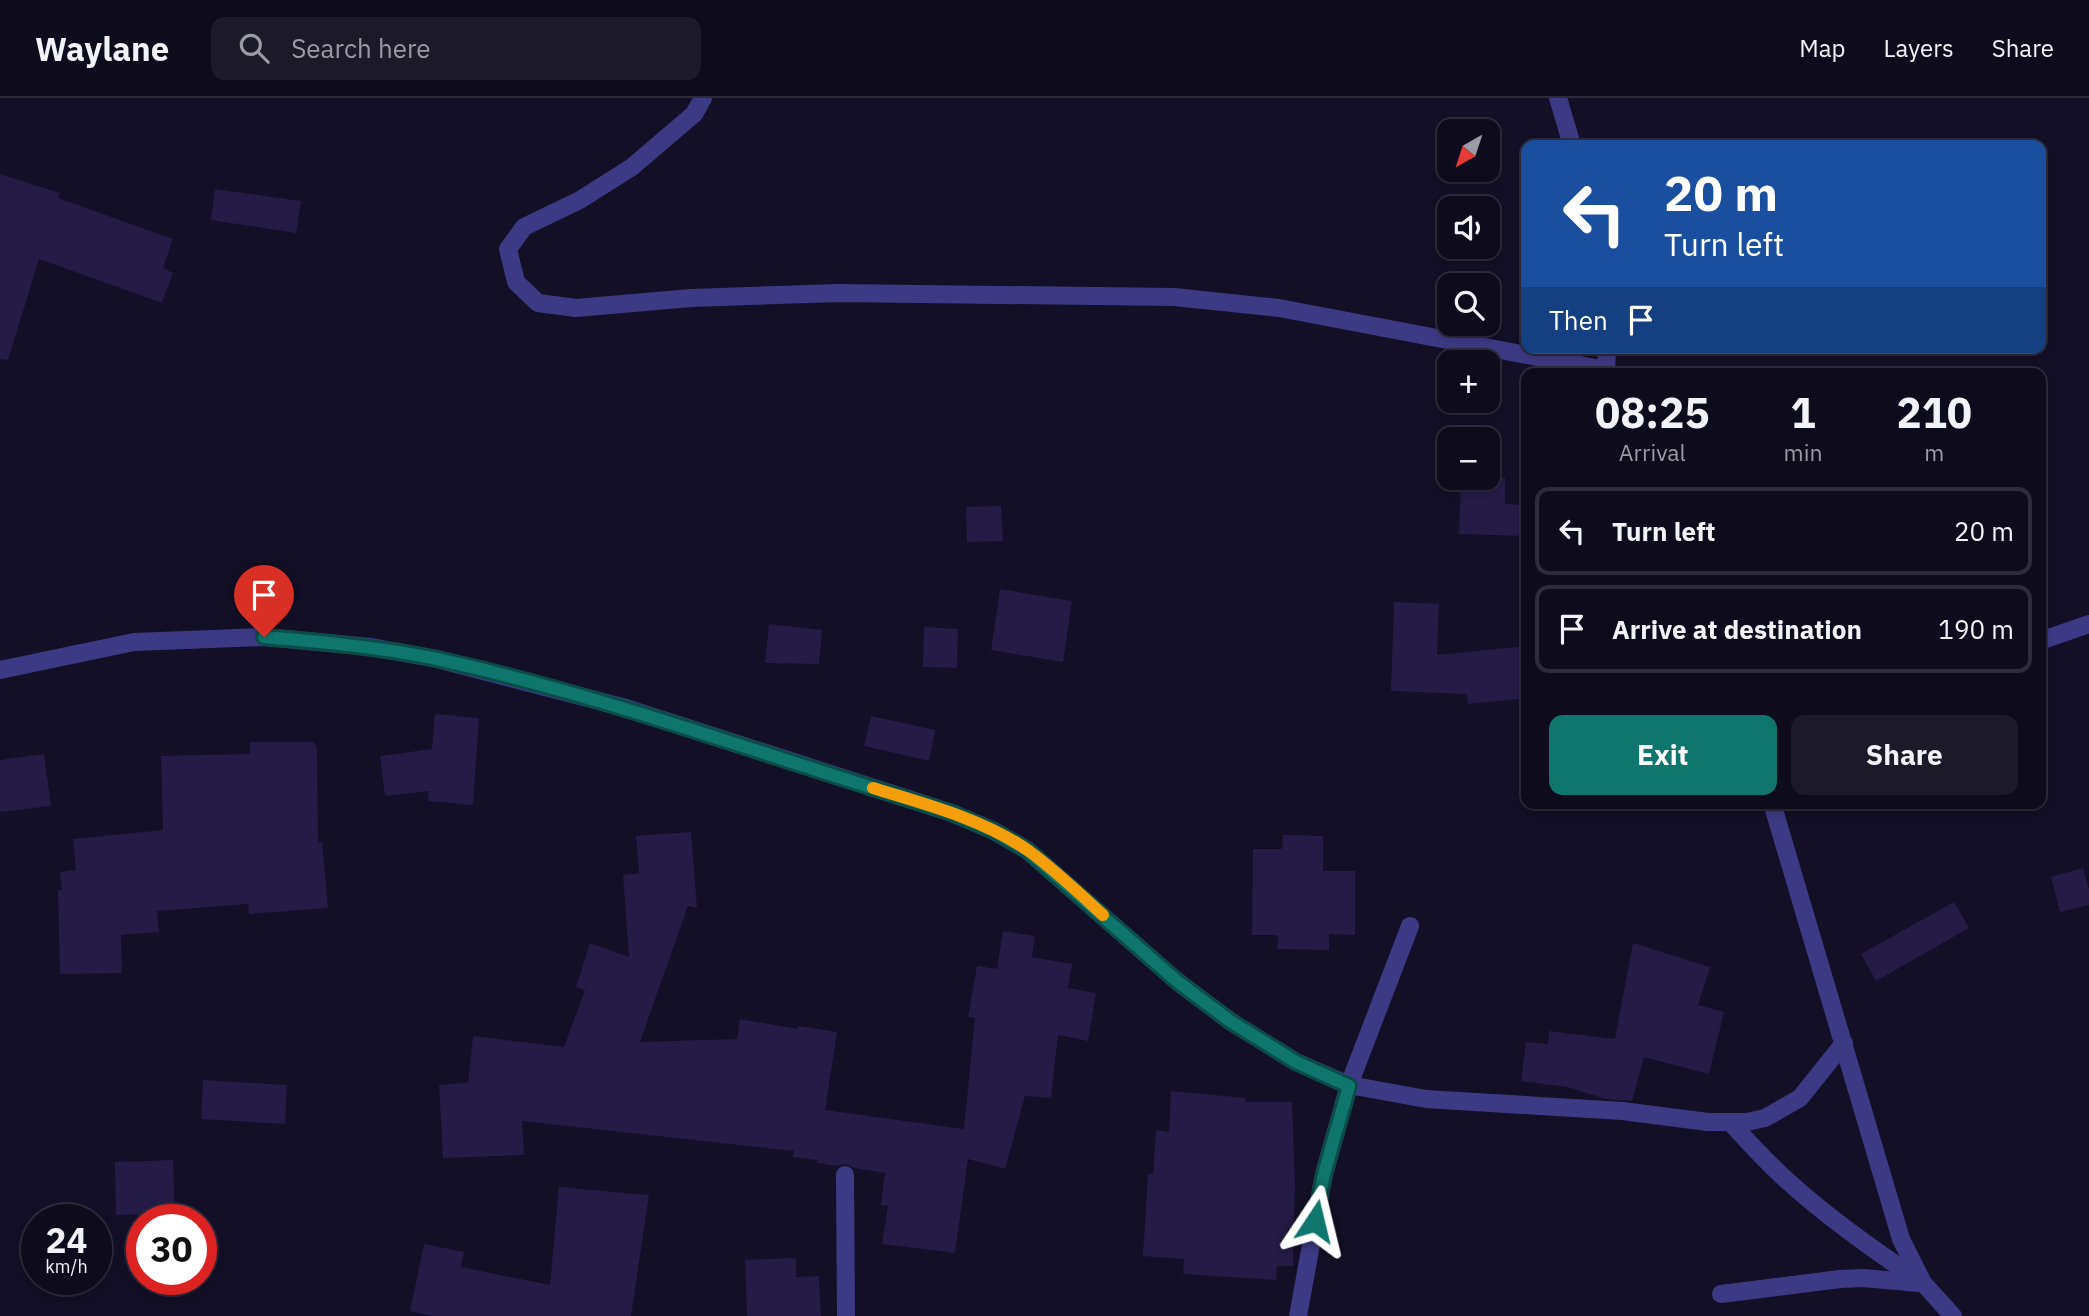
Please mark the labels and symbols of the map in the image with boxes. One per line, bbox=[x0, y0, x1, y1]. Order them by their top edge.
north arrow bbox=[1437, 119, 1500, 182]
pin bbox=[234, 565, 294, 637]
position arrow bbox=[1278, 1184, 1352, 1258]
speed limit sign: 30 bbox=[126, 1204, 217, 1295]

